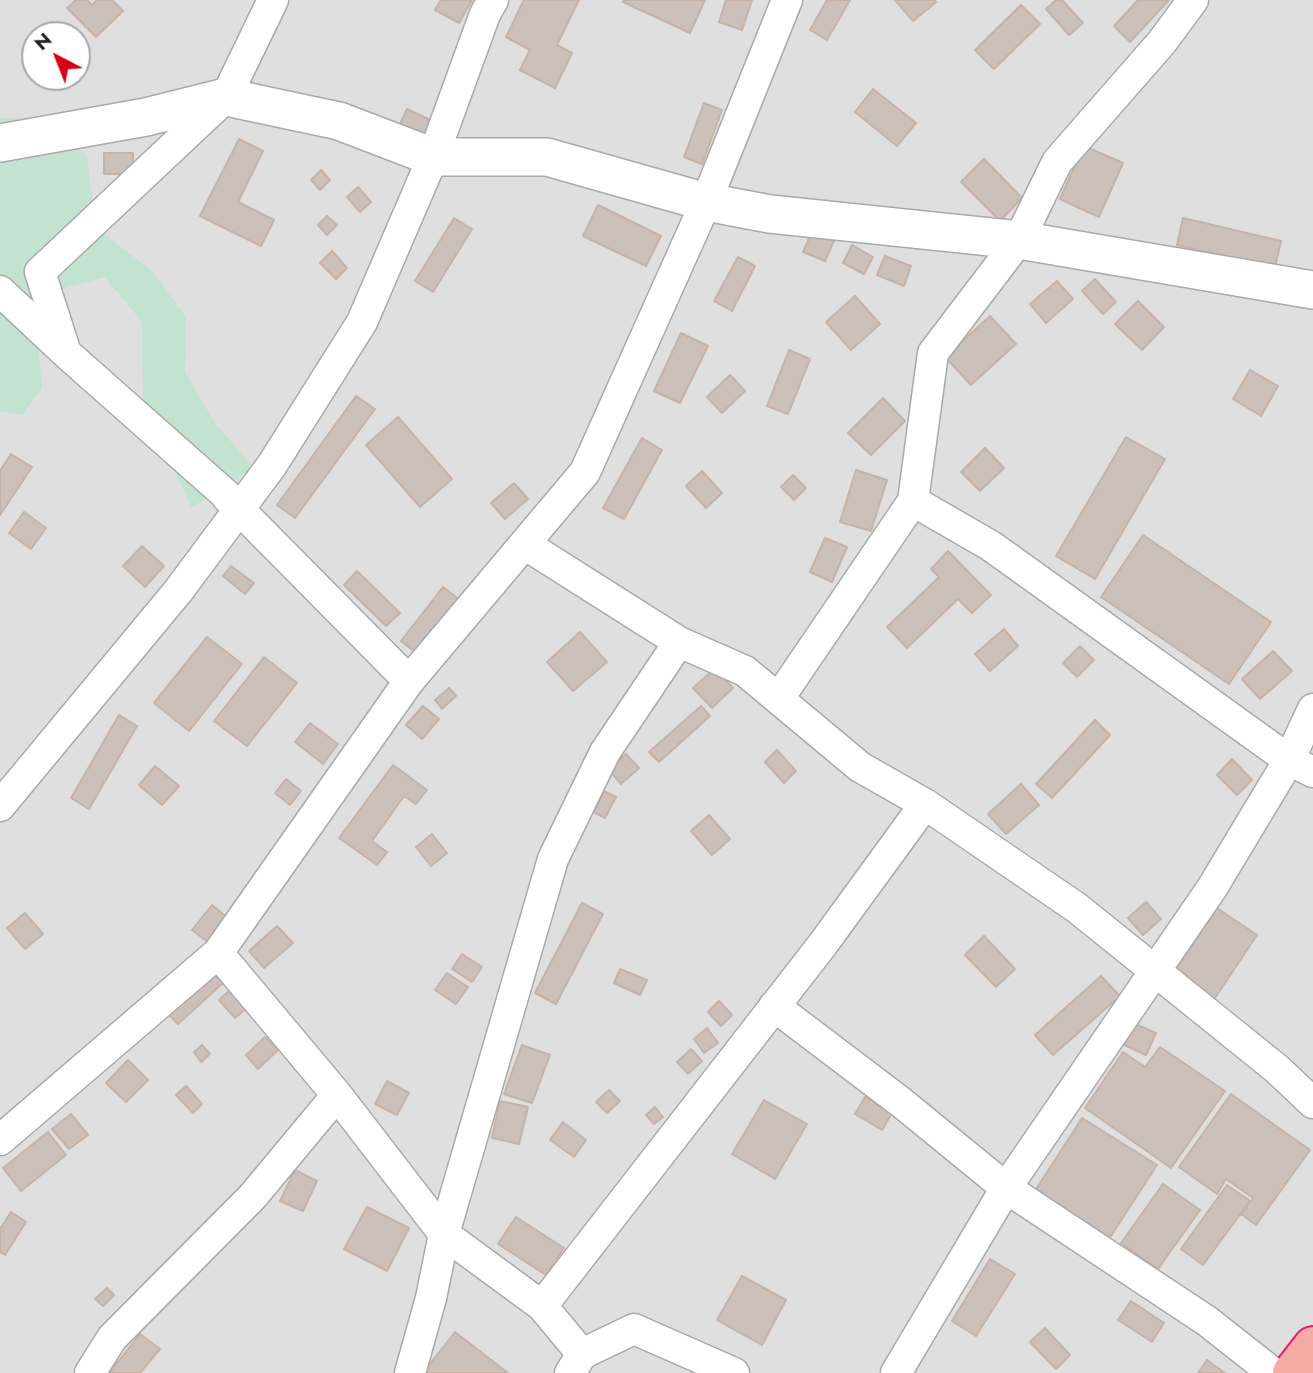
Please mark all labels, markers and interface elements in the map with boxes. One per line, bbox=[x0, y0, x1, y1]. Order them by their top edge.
north arrow bbox=[21, 21, 91, 91]
text: N bbox=[28, 26, 58, 57]

